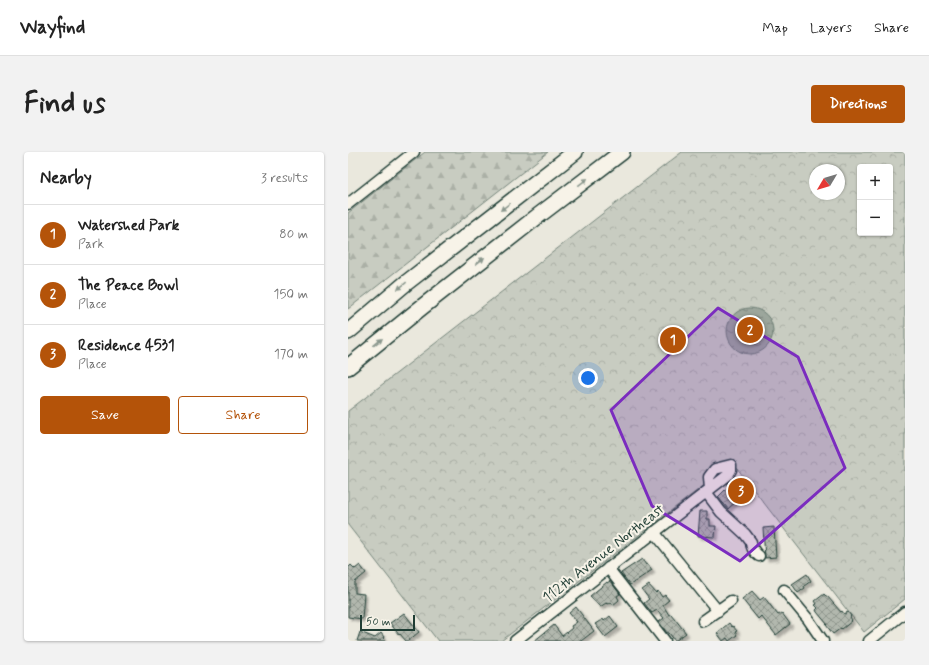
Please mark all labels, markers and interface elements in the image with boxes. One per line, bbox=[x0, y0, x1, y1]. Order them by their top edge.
text: Wayfind bbox=[20, 15, 85, 40]
text: Map bbox=[762, 19, 788, 37]
text: Layers bbox=[810, 19, 852, 37]
text: Share bbox=[874, 19, 909, 37]
button: Directions bbox=[811, 85, 905, 123]
text: Find us bbox=[24, 86, 105, 123]
north arrow bbox=[809, 164, 845, 200]
map controls bbox=[857, 164, 893, 236]
button: + bbox=[857, 164, 893, 200]
text: Nearby bbox=[40, 167, 92, 189]
text: 3 results bbox=[261, 170, 308, 187]
one-way arrow bbox=[578, 178, 589, 186]
button: − bbox=[857, 200, 893, 236]
one-way arrow bbox=[500, 202, 511, 211]
text: Watershed Park bbox=[78, 216, 179, 236]
text: 1 bbox=[50, 226, 56, 243]
text: 80 m bbox=[279, 226, 308, 243]
text: Park bbox=[78, 236, 104, 253]
one-way arrow bbox=[475, 257, 486, 266]
text: The Peace Bowl bbox=[78, 276, 179, 296]
one-way arrow bbox=[397, 282, 408, 291]
text: 2 bbox=[50, 286, 56, 303]
text: 150 m bbox=[274, 286, 308, 303]
text: Place bbox=[78, 296, 107, 313]
pin: 2 bbox=[737, 315, 763, 345]
pin: 1 bbox=[660, 325, 686, 355]
text: Residence 4531 bbox=[78, 336, 175, 356]
one-way arrow bbox=[373, 338, 384, 347]
text: 3 bbox=[50, 346, 56, 363]
text: 170 m bbox=[274, 346, 308, 363]
text: Place bbox=[78, 356, 107, 373]
your location bbox=[578, 368, 598, 388]
button: Save bbox=[40, 396, 170, 434]
button: Share bbox=[178, 396, 308, 434]
pin: 3 bbox=[728, 476, 754, 506]
street label: 112th Avenue Northeast bbox=[539, 500, 669, 608]
scale bar bbox=[360, 613, 415, 632]
text: 50 m bbox=[366, 615, 391, 629]

